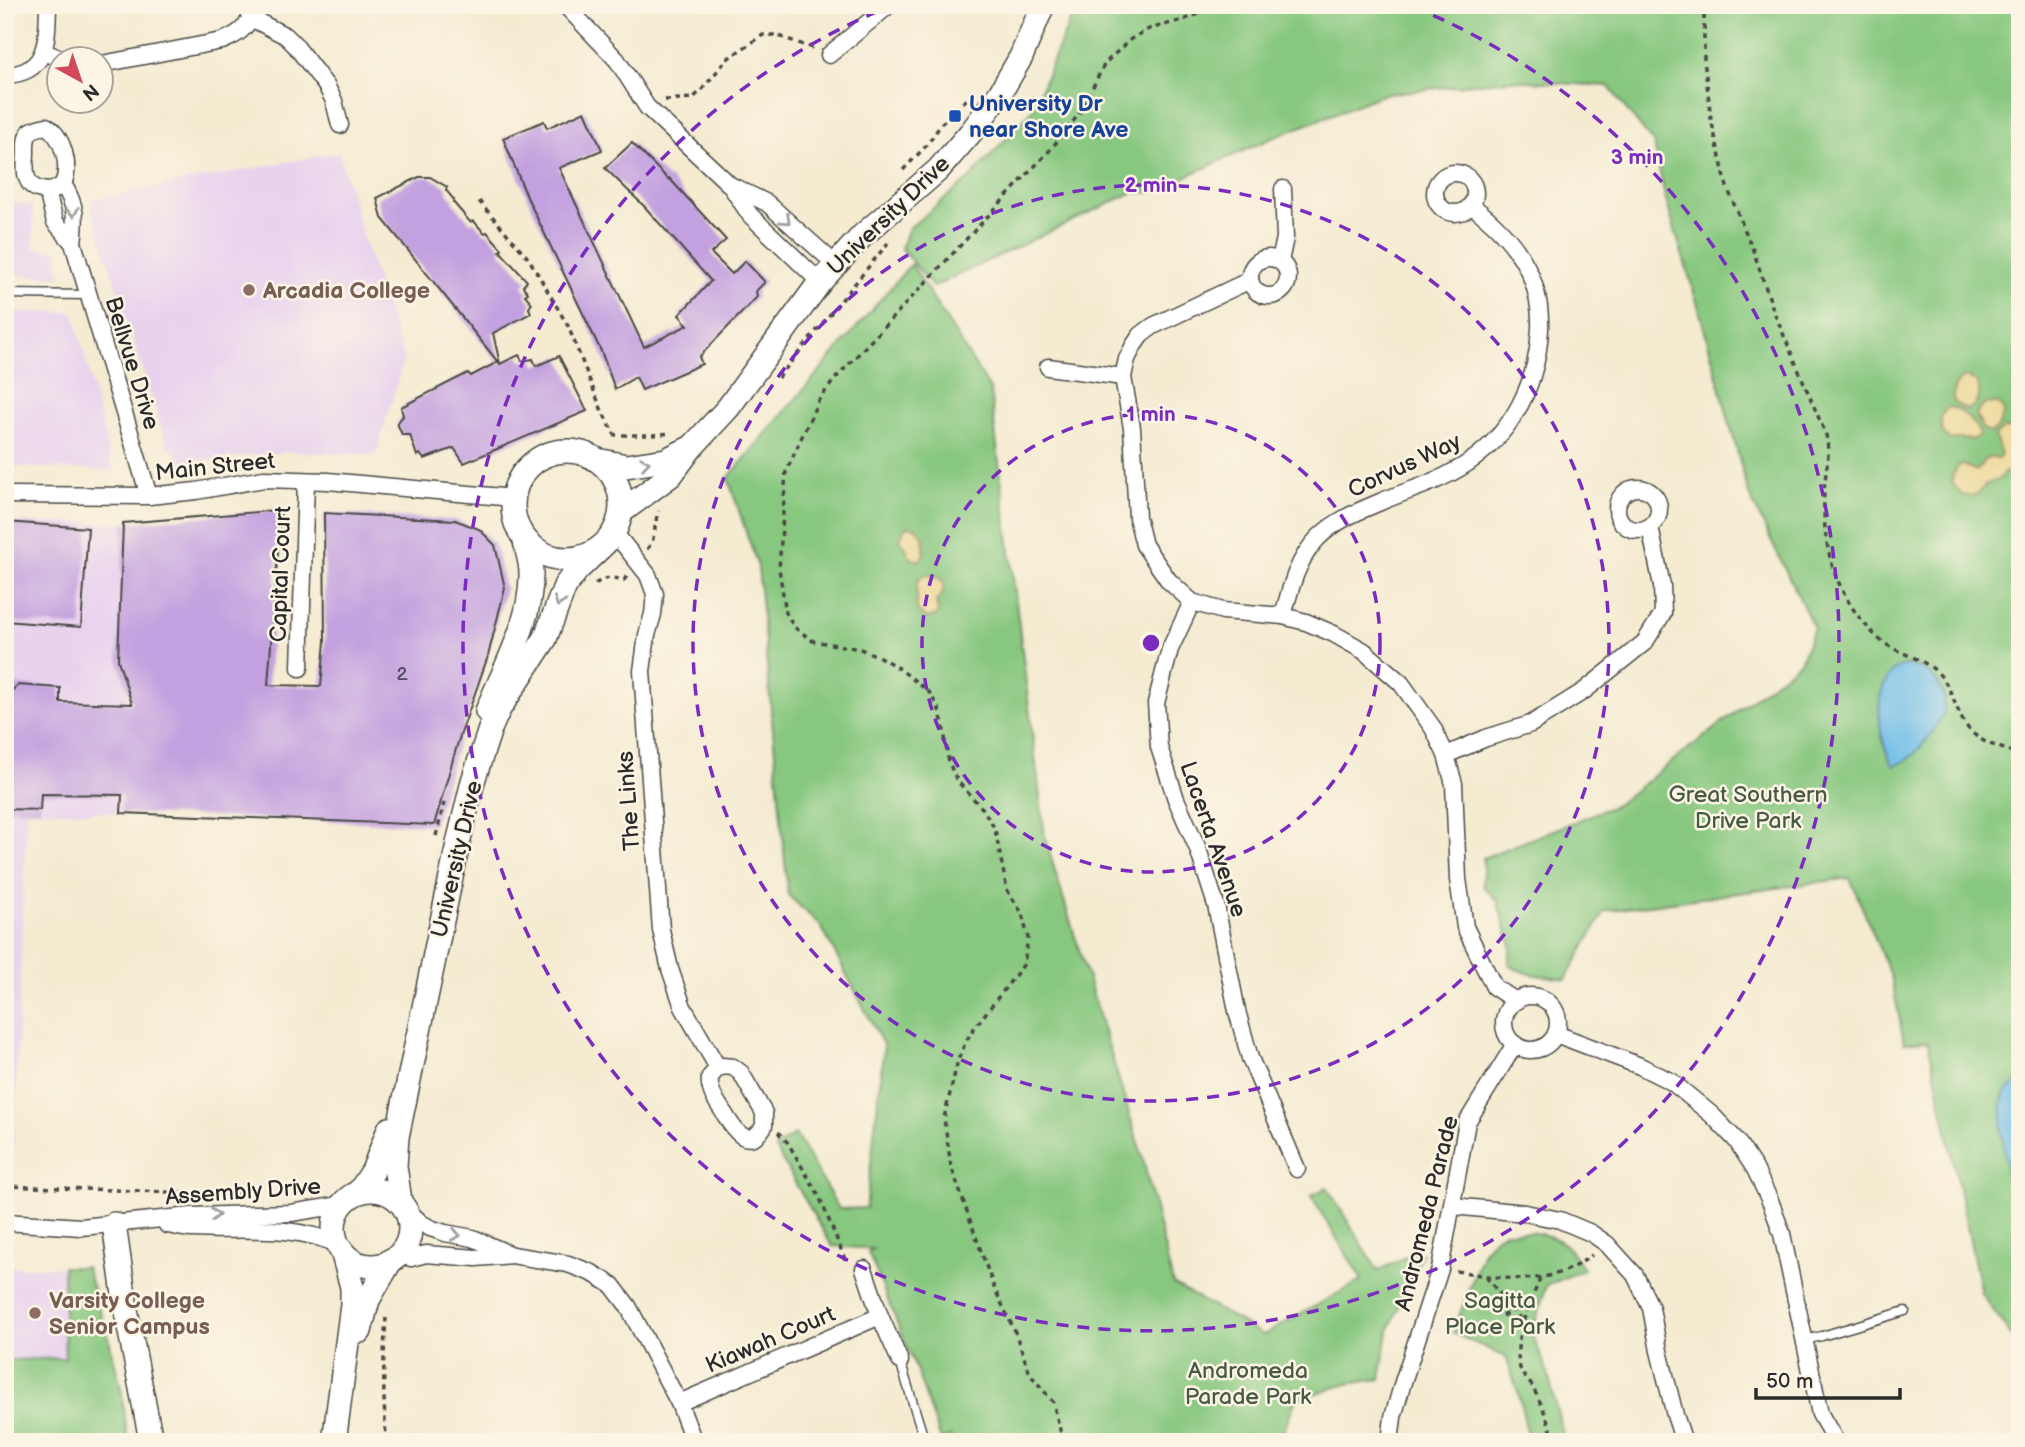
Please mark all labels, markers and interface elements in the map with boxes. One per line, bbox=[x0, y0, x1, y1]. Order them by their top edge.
north arrow bbox=[46, 46, 116, 116]
text: N bbox=[77, 78, 103, 105]
place label: University Dr near Shore Ave bbox=[969, 90, 1128, 144]
marker: University Dr near Shore Ave bbox=[947, 108, 963, 124]
text: 3 min bbox=[1611, 145, 1663, 170]
street label: University Drive bbox=[821, 150, 956, 281]
text: 2 min bbox=[1124, 173, 1178, 198]
one-way arrow bbox=[65, 206, 80, 218]
one-way arrow bbox=[778, 212, 791, 224]
place label: Arcadia College bbox=[262, 277, 430, 305]
marker: Arcadia College bbox=[241, 282, 257, 298]
street label: Bellvue Drive bbox=[99, 293, 166, 433]
text: 1 min bbox=[1126, 402, 1176, 427]
street label: Corvus Way bbox=[1344, 427, 1466, 504]
street label: Main Street bbox=[154, 447, 276, 487]
one-way arrow bbox=[639, 456, 651, 471]
street label: Capital Court bbox=[265, 505, 297, 643]
one-way arrow bbox=[553, 595, 567, 607]
centre of rings bbox=[1139, 631, 1163, 655]
house number: 2 bbox=[396, 663, 408, 686]
street label: The Links bbox=[612, 750, 646, 852]
street label: Lacerta Avenue bbox=[1173, 758, 1253, 921]
street label: University Drive bbox=[425, 778, 489, 940]
park label: Great Southern Drive Park bbox=[1669, 781, 1827, 835]
street label: Andromeda Parade bbox=[1389, 1113, 1465, 1314]
street label: Assembly Drive bbox=[164, 1173, 322, 1211]
one-way arrow bbox=[210, 1208, 221, 1223]
one-way arrow bbox=[450, 1227, 462, 1242]
place label: Varsity College Senior Campus bbox=[49, 1287, 210, 1341]
park label: Sagitta Place Park bbox=[1445, 1287, 1556, 1341]
street label: Kiawah Court bbox=[701, 1300, 839, 1380]
marker: Varsity College Senior Campus bbox=[27, 1305, 43, 1321]
scale bar bbox=[1756, 1356, 1899, 1400]
park label: Andromeda Parade Park bbox=[1185, 1357, 1312, 1411]
text: 50 m bbox=[1766, 1369, 1813, 1394]

